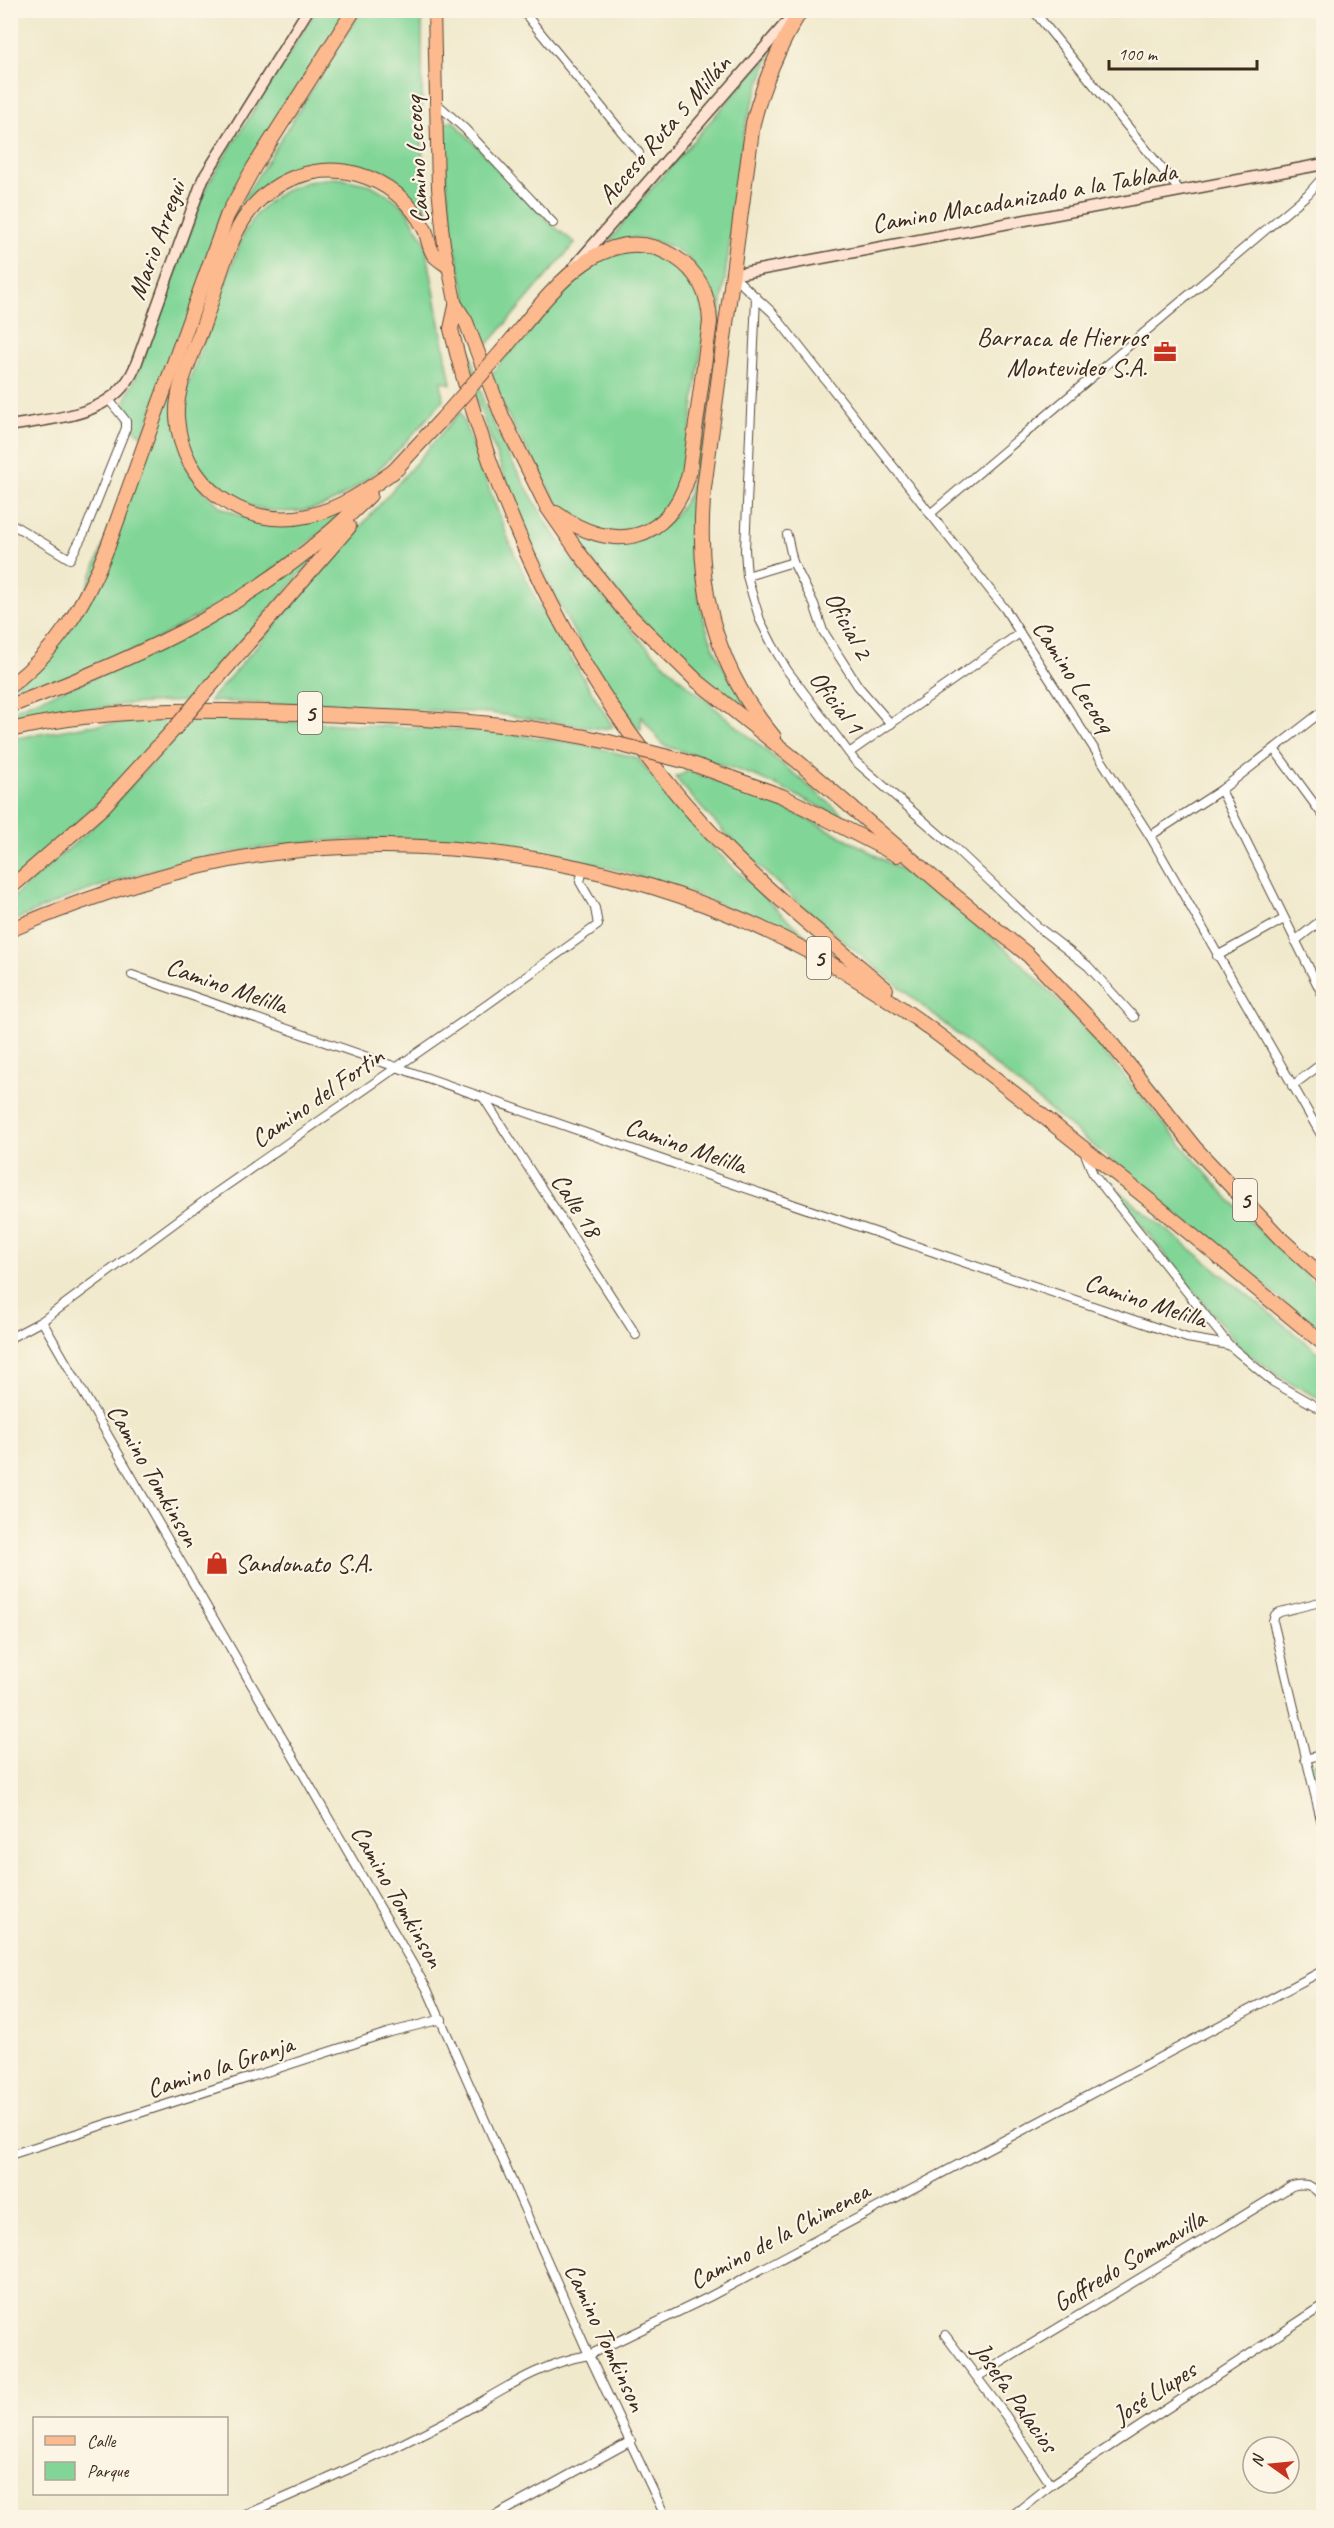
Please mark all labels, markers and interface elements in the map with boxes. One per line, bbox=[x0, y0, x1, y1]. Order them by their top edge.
scale bar bbox=[1109, 33, 1258, 71]
text: 100 m bbox=[1118, 43, 1159, 65]
street label: Acceso Ruta 5 Millán bbox=[591, 47, 739, 211]
street label: Camino Lecocq bbox=[397, 93, 436, 225]
street label: Camino Macadanizado a la Tablada bbox=[869, 154, 1180, 241]
street label: Mario Arregui bbox=[120, 173, 194, 304]
place label: Barraca de Hierros Montevideo S.A. bbox=[977, 321, 1149, 384]
office icon: Barraca de Hierros Montevideo S.A. bbox=[1152, 339, 1178, 365]
street label: Oficial 2 bbox=[817, 586, 881, 667]
street label: Camino Lecocq bbox=[1025, 614, 1123, 741]
street label: Oficial 1 bbox=[802, 664, 872, 742]
road number: 5 bbox=[298, 692, 322, 734]
road number: 5 bbox=[807, 937, 831, 979]
street label: Camino Melilla bbox=[162, 949, 294, 1022]
street label: Camino del Fortin bbox=[244, 1039, 391, 1155]
street label: Camino Melilla bbox=[621, 1109, 753, 1182]
street label: Calle 18 bbox=[544, 1167, 611, 1246]
road number: 5 bbox=[1233, 1179, 1257, 1221]
street label: Camino Melilla bbox=[1081, 1265, 1213, 1336]
street label: Camino Tomkinson bbox=[99, 1398, 208, 1554]
place label: Sandonato S.A. bbox=[235, 1547, 373, 1580]
shop icon: Sandonato S.A. bbox=[204, 1550, 230, 1576]
street label: Camino Tomkinson bbox=[343, 1819, 452, 1975]
street label: Camino la Granja bbox=[143, 2027, 300, 2106]
street label: Camino de la Chimenea bbox=[684, 2173, 877, 2297]
street label: Goffredo Sommavilla bbox=[1047, 2201, 1213, 2319]
street label: Camino Tomkinson bbox=[557, 2258, 655, 2418]
street label: Josefa Palacios bbox=[964, 2334, 1067, 2461]
street label: José Llupes bbox=[1105, 2352, 1204, 2433]
legend bbox=[33, 2417, 228, 2495]
text: Calle bbox=[87, 2430, 116, 2452]
north arrow bbox=[1241, 2435, 1301, 2495]
text: N bbox=[1247, 2451, 1269, 2469]
text: Parque bbox=[87, 2460, 129, 2482]

